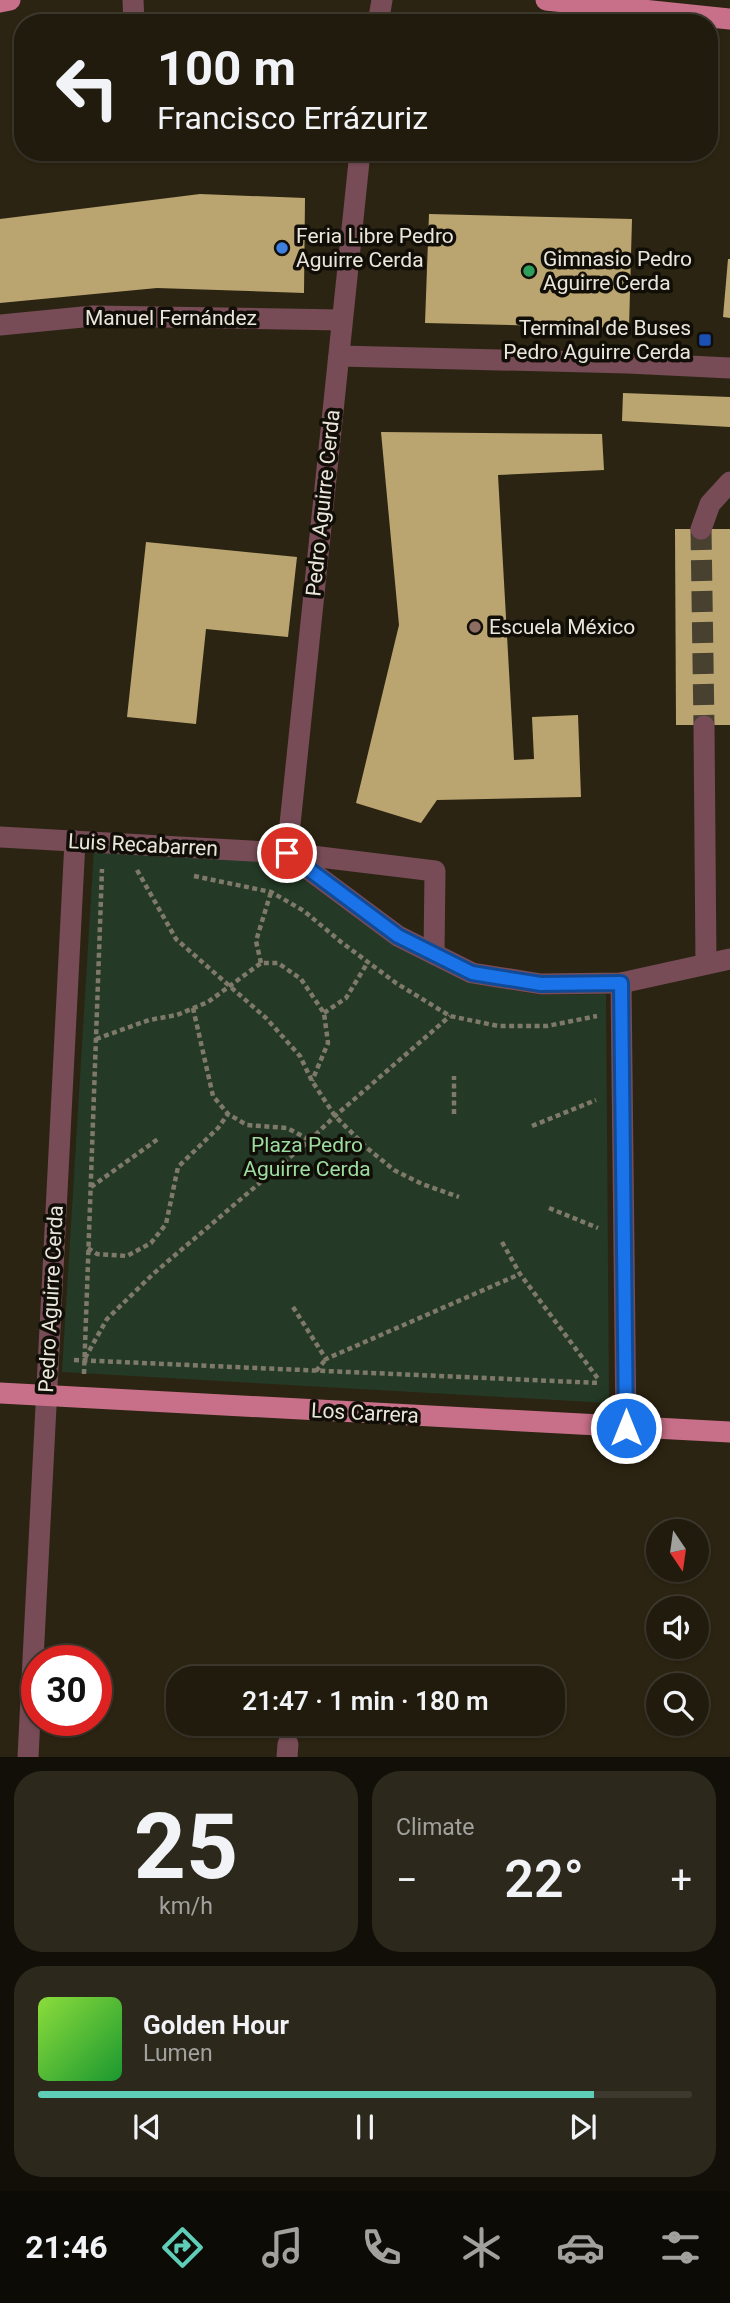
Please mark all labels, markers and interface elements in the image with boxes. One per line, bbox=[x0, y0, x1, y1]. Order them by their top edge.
text: 100 m bbox=[157, 40, 296, 97]
icon: left bbox=[42, 42, 133, 133]
text: Francisco Errázuriz bbox=[157, 99, 428, 137]
place label: Feria Libre Pedro Aguirre Cerda bbox=[296, 224, 454, 272]
marker: Feria Libre Pedro Aguirre Cerda bbox=[274, 240, 290, 256]
place label: Gimnasio Pedro Aguirre Cerda bbox=[543, 247, 692, 295]
marker: Gimnasio Pedro Aguirre Cerda bbox=[521, 263, 537, 279]
street label: Manuel Fernández bbox=[85, 306, 257, 330]
place label: Terminal de Buses Pedro Aguirre Cerda bbox=[503, 316, 691, 364]
marker: Terminal de Buses Pedro Aguirre Cerda bbox=[697, 332, 713, 348]
street label: Pedro Aguirre Cerda bbox=[301, 408, 345, 598]
place label: Escuela México bbox=[489, 615, 635, 639]
marker: Escuela México bbox=[467, 619, 483, 635]
pin bbox=[257, 823, 317, 883]
street label: Luis Recabarren bbox=[67, 829, 219, 861]
icon: arrive bbox=[268, 834, 306, 872]
park label: Plaza Pedro Aguirre Cerda bbox=[243, 1133, 371, 1181]
street label: Pedro Aguirre Cerda bbox=[34, 1205, 68, 1393]
position arrow bbox=[589, 1391, 663, 1465]
street label: Los Carrera bbox=[311, 1398, 419, 1428]
north arrow bbox=[646, 1519, 709, 1582]
map controls bbox=[646, 1519, 709, 1736]
button: sound bbox=[646, 1596, 709, 1659]
speed limit sign: 30 bbox=[21, 1645, 112, 1736]
button: search bbox=[646, 1673, 709, 1736]
text: 21:47 · 1 min · 180 m bbox=[242, 1686, 489, 1716]
text: 25 bbox=[134, 1794, 238, 1900]
text: Climate bbox=[396, 1814, 475, 1841]
text: 22° bbox=[504, 1849, 584, 1910]
text: − bbox=[396, 1858, 418, 1902]
text: + bbox=[670, 1858, 692, 1902]
text: km/h bbox=[159, 1893, 213, 1920]
text: Golden Hour bbox=[143, 2010, 289, 2040]
text: Lumen bbox=[143, 2040, 213, 2067]
icon: previous bbox=[128, 2108, 166, 2146]
icon: pause bbox=[346, 2108, 384, 2146]
icon: next bbox=[564, 2108, 602, 2146]
icon: directions bbox=[158, 2223, 207, 2272]
icon: music bbox=[258, 2223, 307, 2272]
icon: phone bbox=[357, 2223, 406, 2272]
icon: climate bbox=[457, 2223, 506, 2272]
icon: car bbox=[556, 2223, 605, 2272]
icon: filters bbox=[656, 2223, 705, 2272]
text: 21:46 bbox=[25, 2228, 108, 2266]

